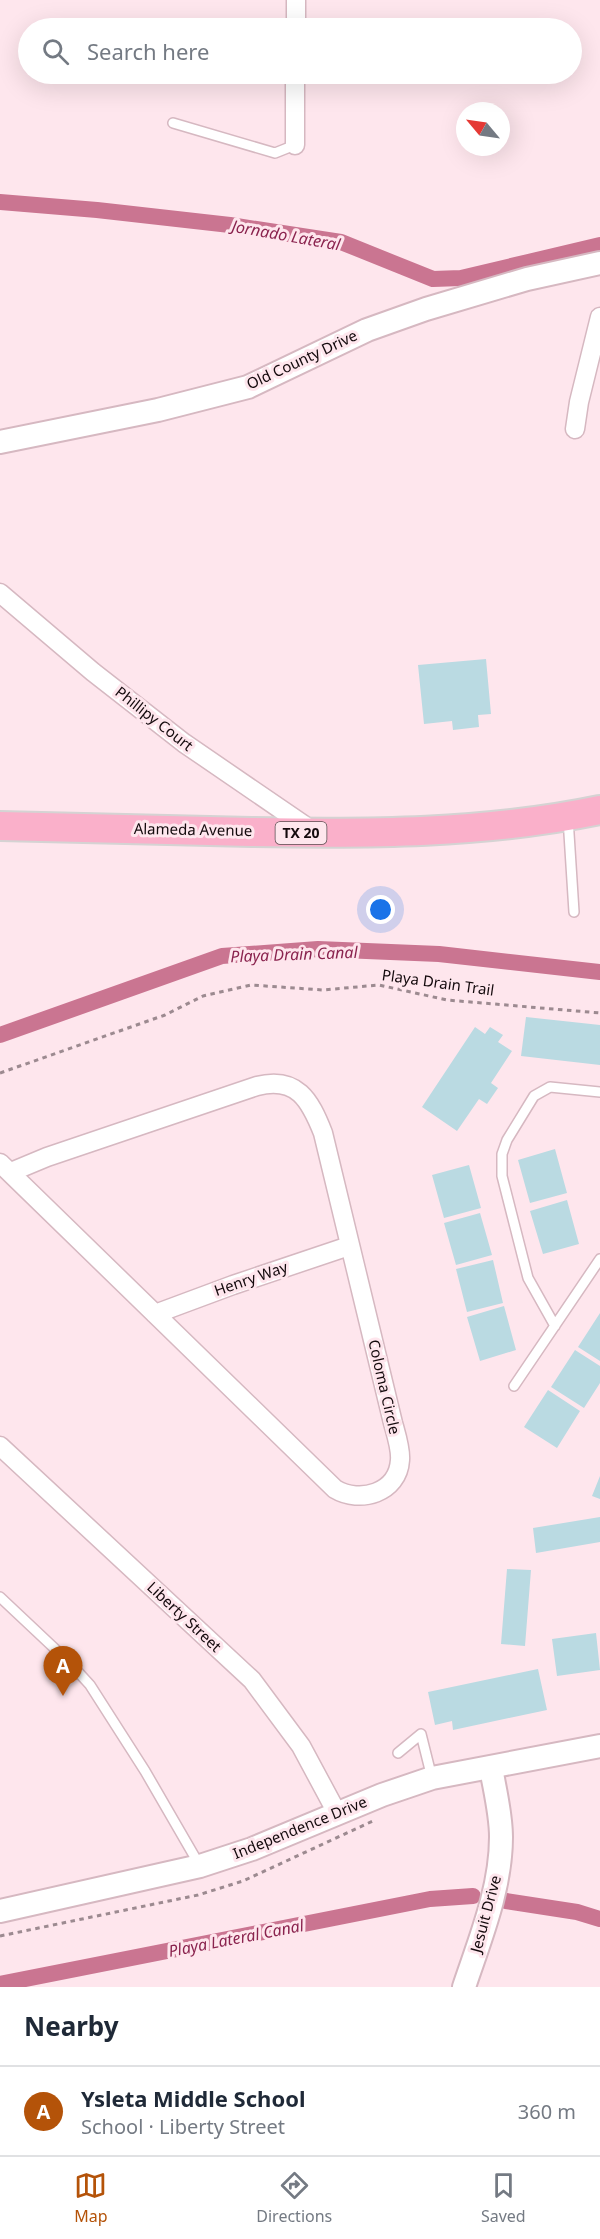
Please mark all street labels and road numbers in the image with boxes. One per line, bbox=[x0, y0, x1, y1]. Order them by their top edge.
street label: Old County Drive bbox=[243, 325, 360, 393]
street label: Phillipy Court bbox=[112, 681, 198, 755]
street label: Alameda Avenue bbox=[134, 818, 252, 840]
road number: TX 20 bbox=[276, 822, 326, 844]
street label: Playa Drain Trail bbox=[381, 964, 496, 1000]
street label: Henry Way bbox=[211, 1256, 290, 1300]
street label: Coloma Circle bbox=[364, 1337, 406, 1436]
street label: Liberty Street bbox=[143, 1577, 226, 1656]
street label: Independence Drive bbox=[230, 1791, 369, 1863]
street label: Jesuit Drive bbox=[465, 1873, 505, 1957]

